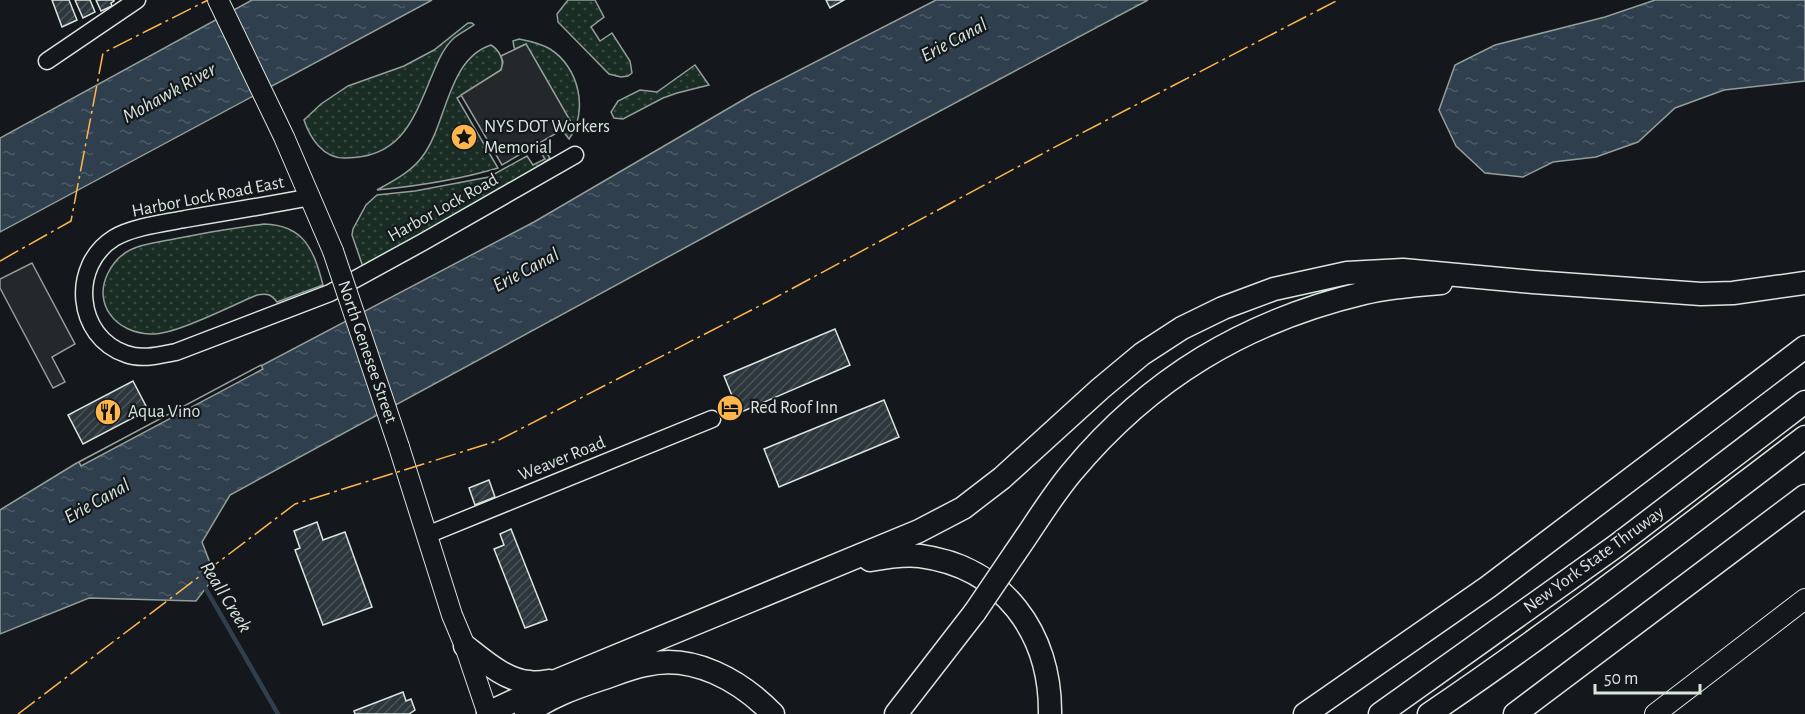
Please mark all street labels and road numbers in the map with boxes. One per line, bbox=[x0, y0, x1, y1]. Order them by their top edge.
street label: Harbor Lock Road bbox=[385, 170, 501, 246]
street label: Harbor Lock Road East bbox=[130, 173, 286, 221]
street label: North Genesee Street bbox=[334, 278, 400, 426]
street label: Weaver Road bbox=[516, 433, 608, 485]
street label: New York State Thruway bbox=[1520, 503, 1668, 617]

